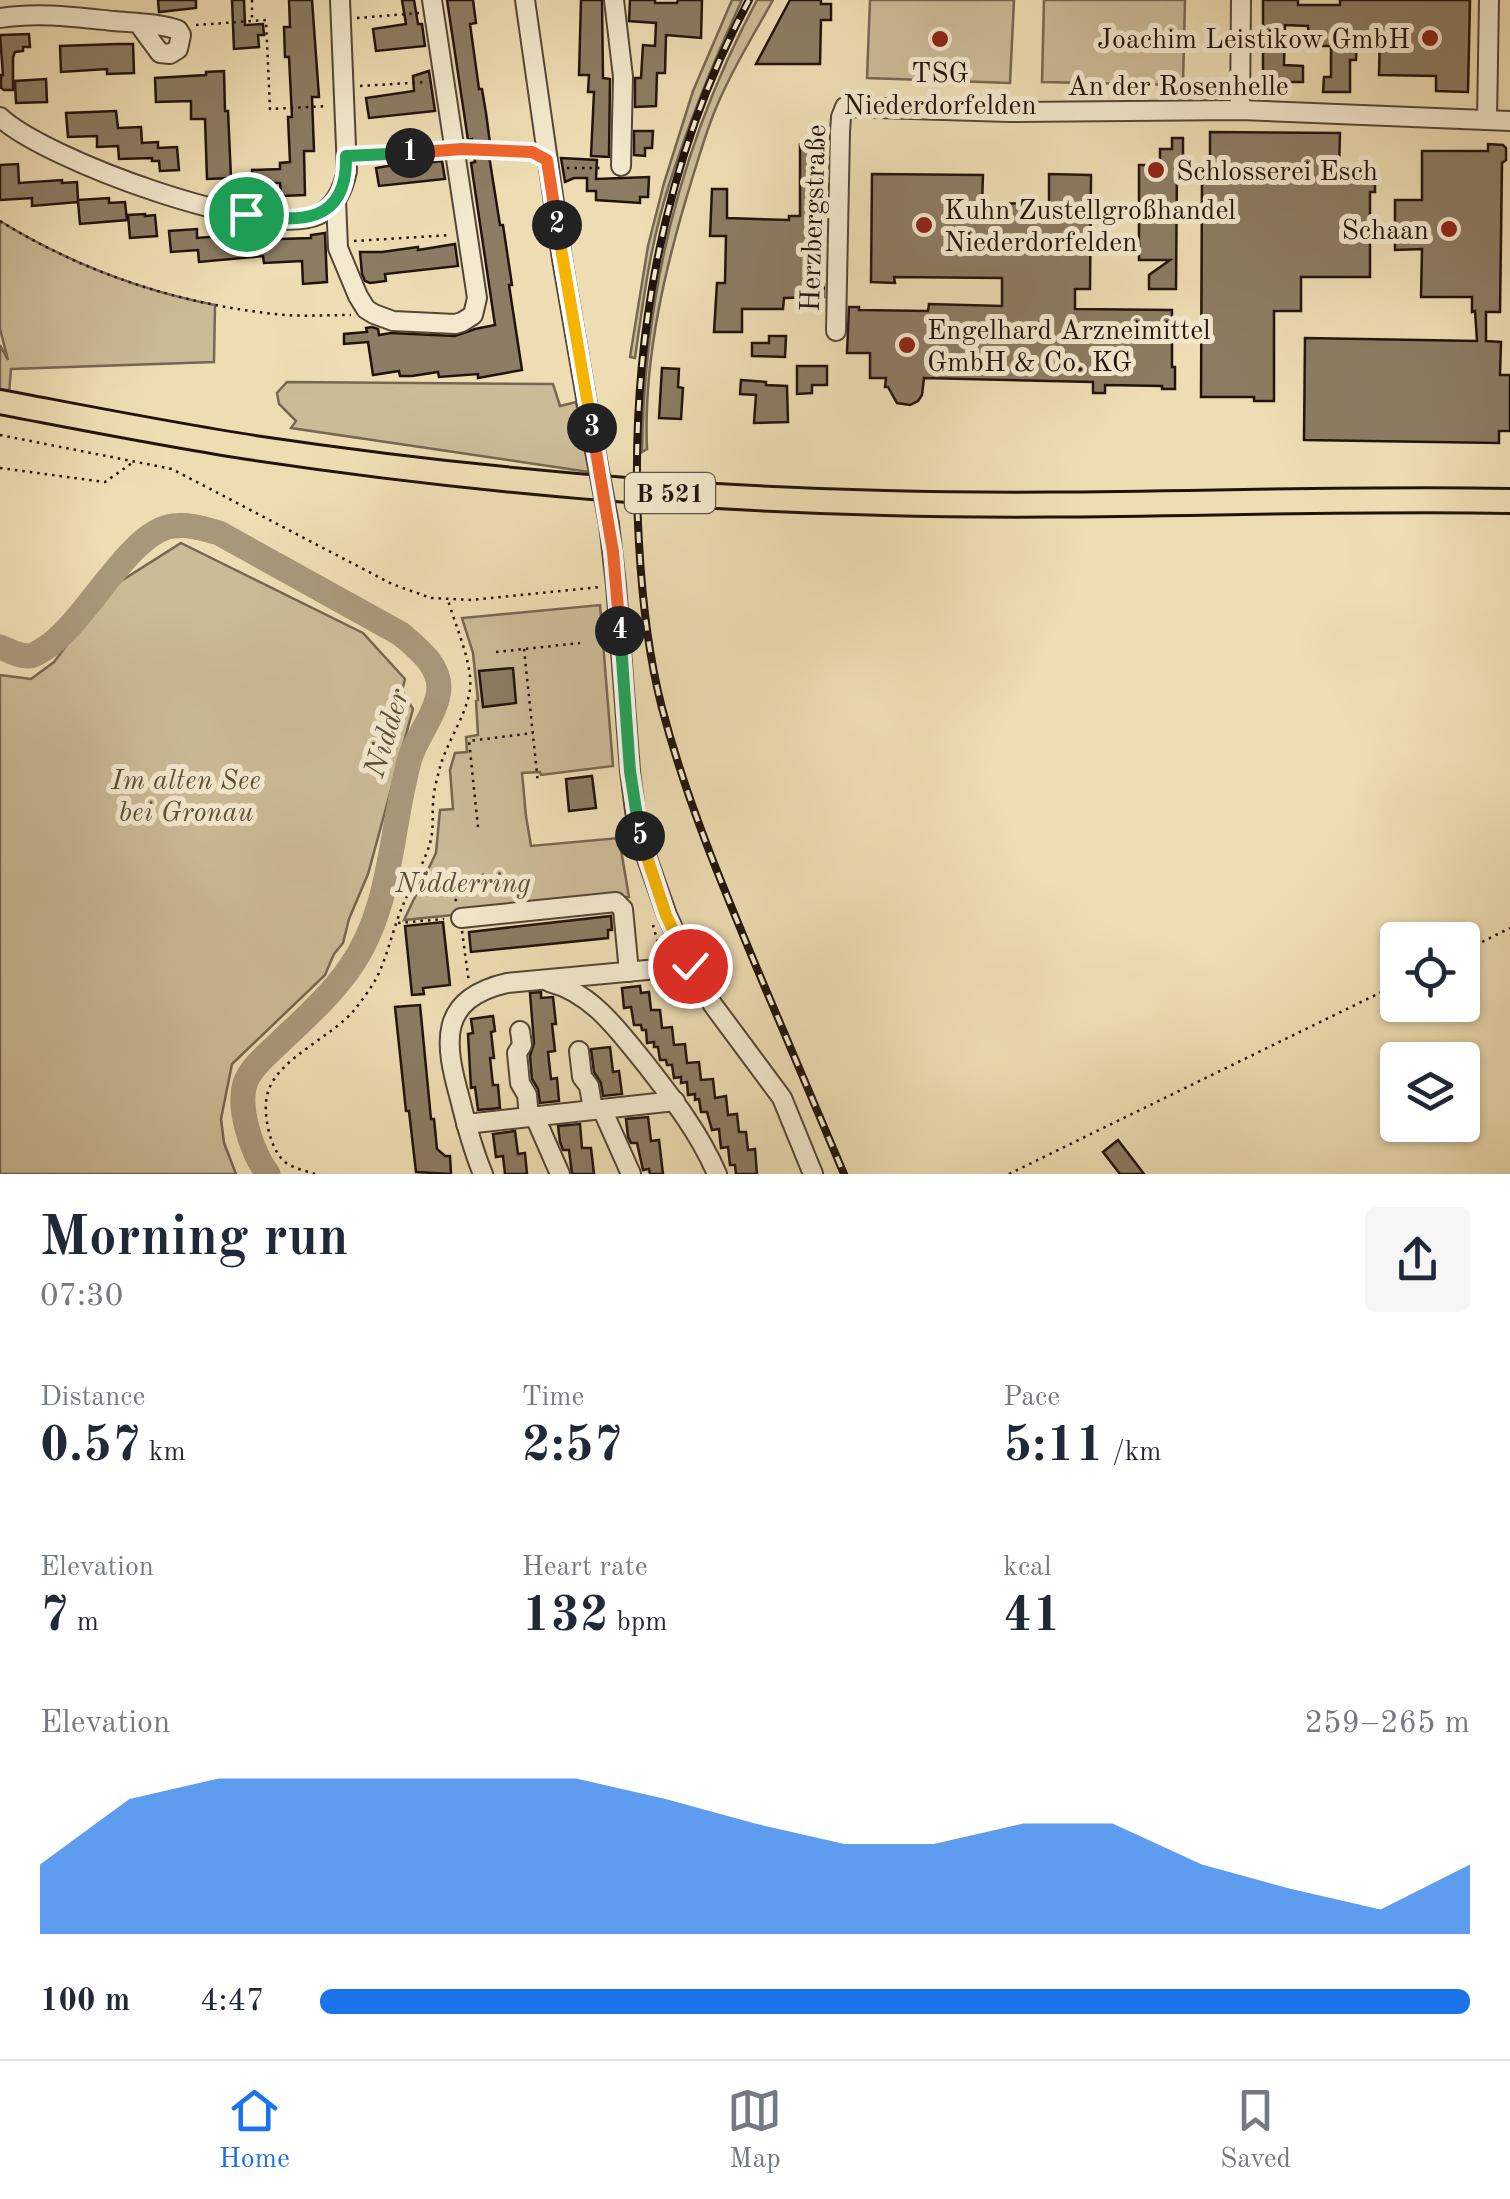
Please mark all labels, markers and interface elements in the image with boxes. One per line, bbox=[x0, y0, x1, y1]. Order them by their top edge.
place label: Joachim Leistikow GmbH bbox=[1097, 27, 1410, 55]
marker: Joachim Leistikow GmbH bbox=[1419, 27, 1441, 49]
marker: TSG Niederdorfelden bbox=[929, 28, 951, 50]
place label: TSG Niederdorfelden bbox=[843, 61, 1037, 121]
street label: An der Rosenhelle bbox=[1067, 74, 1289, 102]
street label: Herzbergstraße bbox=[798, 124, 832, 312]
pin: 1 bbox=[385, 128, 435, 178]
text: 1 bbox=[402, 139, 418, 167]
marker: Schlosserei Esch bbox=[1145, 159, 1167, 181]
place label: Schlosserei Esch bbox=[1176, 159, 1378, 187]
pin bbox=[204, 172, 289, 257]
icon: arrive bbox=[219, 187, 274, 242]
place label: Kuhn Zustellgroßhandel Niederdorfelden bbox=[944, 198, 1236, 258]
pin: 2 bbox=[532, 200, 582, 250]
text: 2 bbox=[549, 211, 565, 239]
marker: Kuhn Zustellgroßhandel Niederdorfelden bbox=[913, 214, 935, 236]
place label: Schaan bbox=[1341, 218, 1429, 246]
marker: Schaan bbox=[1438, 218, 1460, 240]
place label: Engelhard Arzneimittel GmbH & Co. KG bbox=[927, 318, 1211, 378]
marker: Engelhard Arzneimittel GmbH & Co. KG bbox=[896, 334, 918, 356]
pin: 3 bbox=[567, 403, 617, 453]
text: 3 bbox=[584, 414, 600, 442]
road number: B 521 bbox=[625, 473, 715, 513]
pin: 4 bbox=[595, 606, 645, 656]
text: 4 bbox=[612, 617, 628, 645]
water label: Nidder bbox=[360, 685, 416, 782]
park label: Im alten See bei Gronau bbox=[110, 768, 261, 828]
pin: 5 bbox=[615, 811, 665, 861]
text: 5 bbox=[632, 822, 648, 850]
park label: Nidderring bbox=[394, 871, 531, 899]
map controls bbox=[1380, 922, 1480, 1142]
button: locate bbox=[1380, 922, 1480, 1022]
pin bbox=[648, 924, 733, 1009]
icon: check bbox=[663, 939, 718, 994]
button: layers bbox=[1380, 1042, 1480, 1142]
button: share bbox=[1365, 1207, 1470, 1312]
text: Morning run bbox=[40, 1212, 349, 1267]
text: 07:30 bbox=[40, 1281, 123, 1313]
text: Distance bbox=[40, 1384, 145, 1412]
text: Time bbox=[522, 1384, 584, 1412]
text: Pace bbox=[1003, 1384, 1060, 1412]
text: 0.57 bbox=[40, 1422, 141, 1472]
text: 2:57 bbox=[522, 1422, 623, 1472]
text: 5:11 bbox=[1003, 1422, 1104, 1472]
text: km bbox=[141, 1439, 186, 1467]
text: /km bbox=[1104, 1439, 1162, 1467]
text: Elevation bbox=[40, 1554, 154, 1582]
text: Heart rate bbox=[522, 1554, 648, 1582]
text: kcal bbox=[1003, 1554, 1052, 1582]
text: 7 bbox=[40, 1592, 69, 1642]
text: 132 bbox=[522, 1592, 609, 1642]
text: 41 bbox=[1003, 1592, 1061, 1642]
text: m bbox=[69, 1609, 99, 1637]
text: bpm bbox=[609, 1609, 668, 1637]
text: Elevation bbox=[40, 1708, 170, 1740]
text: 259–265 m bbox=[1304, 1708, 1470, 1740]
text: 100 m bbox=[40, 1986, 130, 2018]
text: 4:47 bbox=[200, 1986, 265, 2018]
tab: Home bbox=[219, 2083, 290, 2178]
tab: Map bbox=[727, 2083, 782, 2178]
tab: Saved bbox=[1220, 2083, 1291, 2178]

